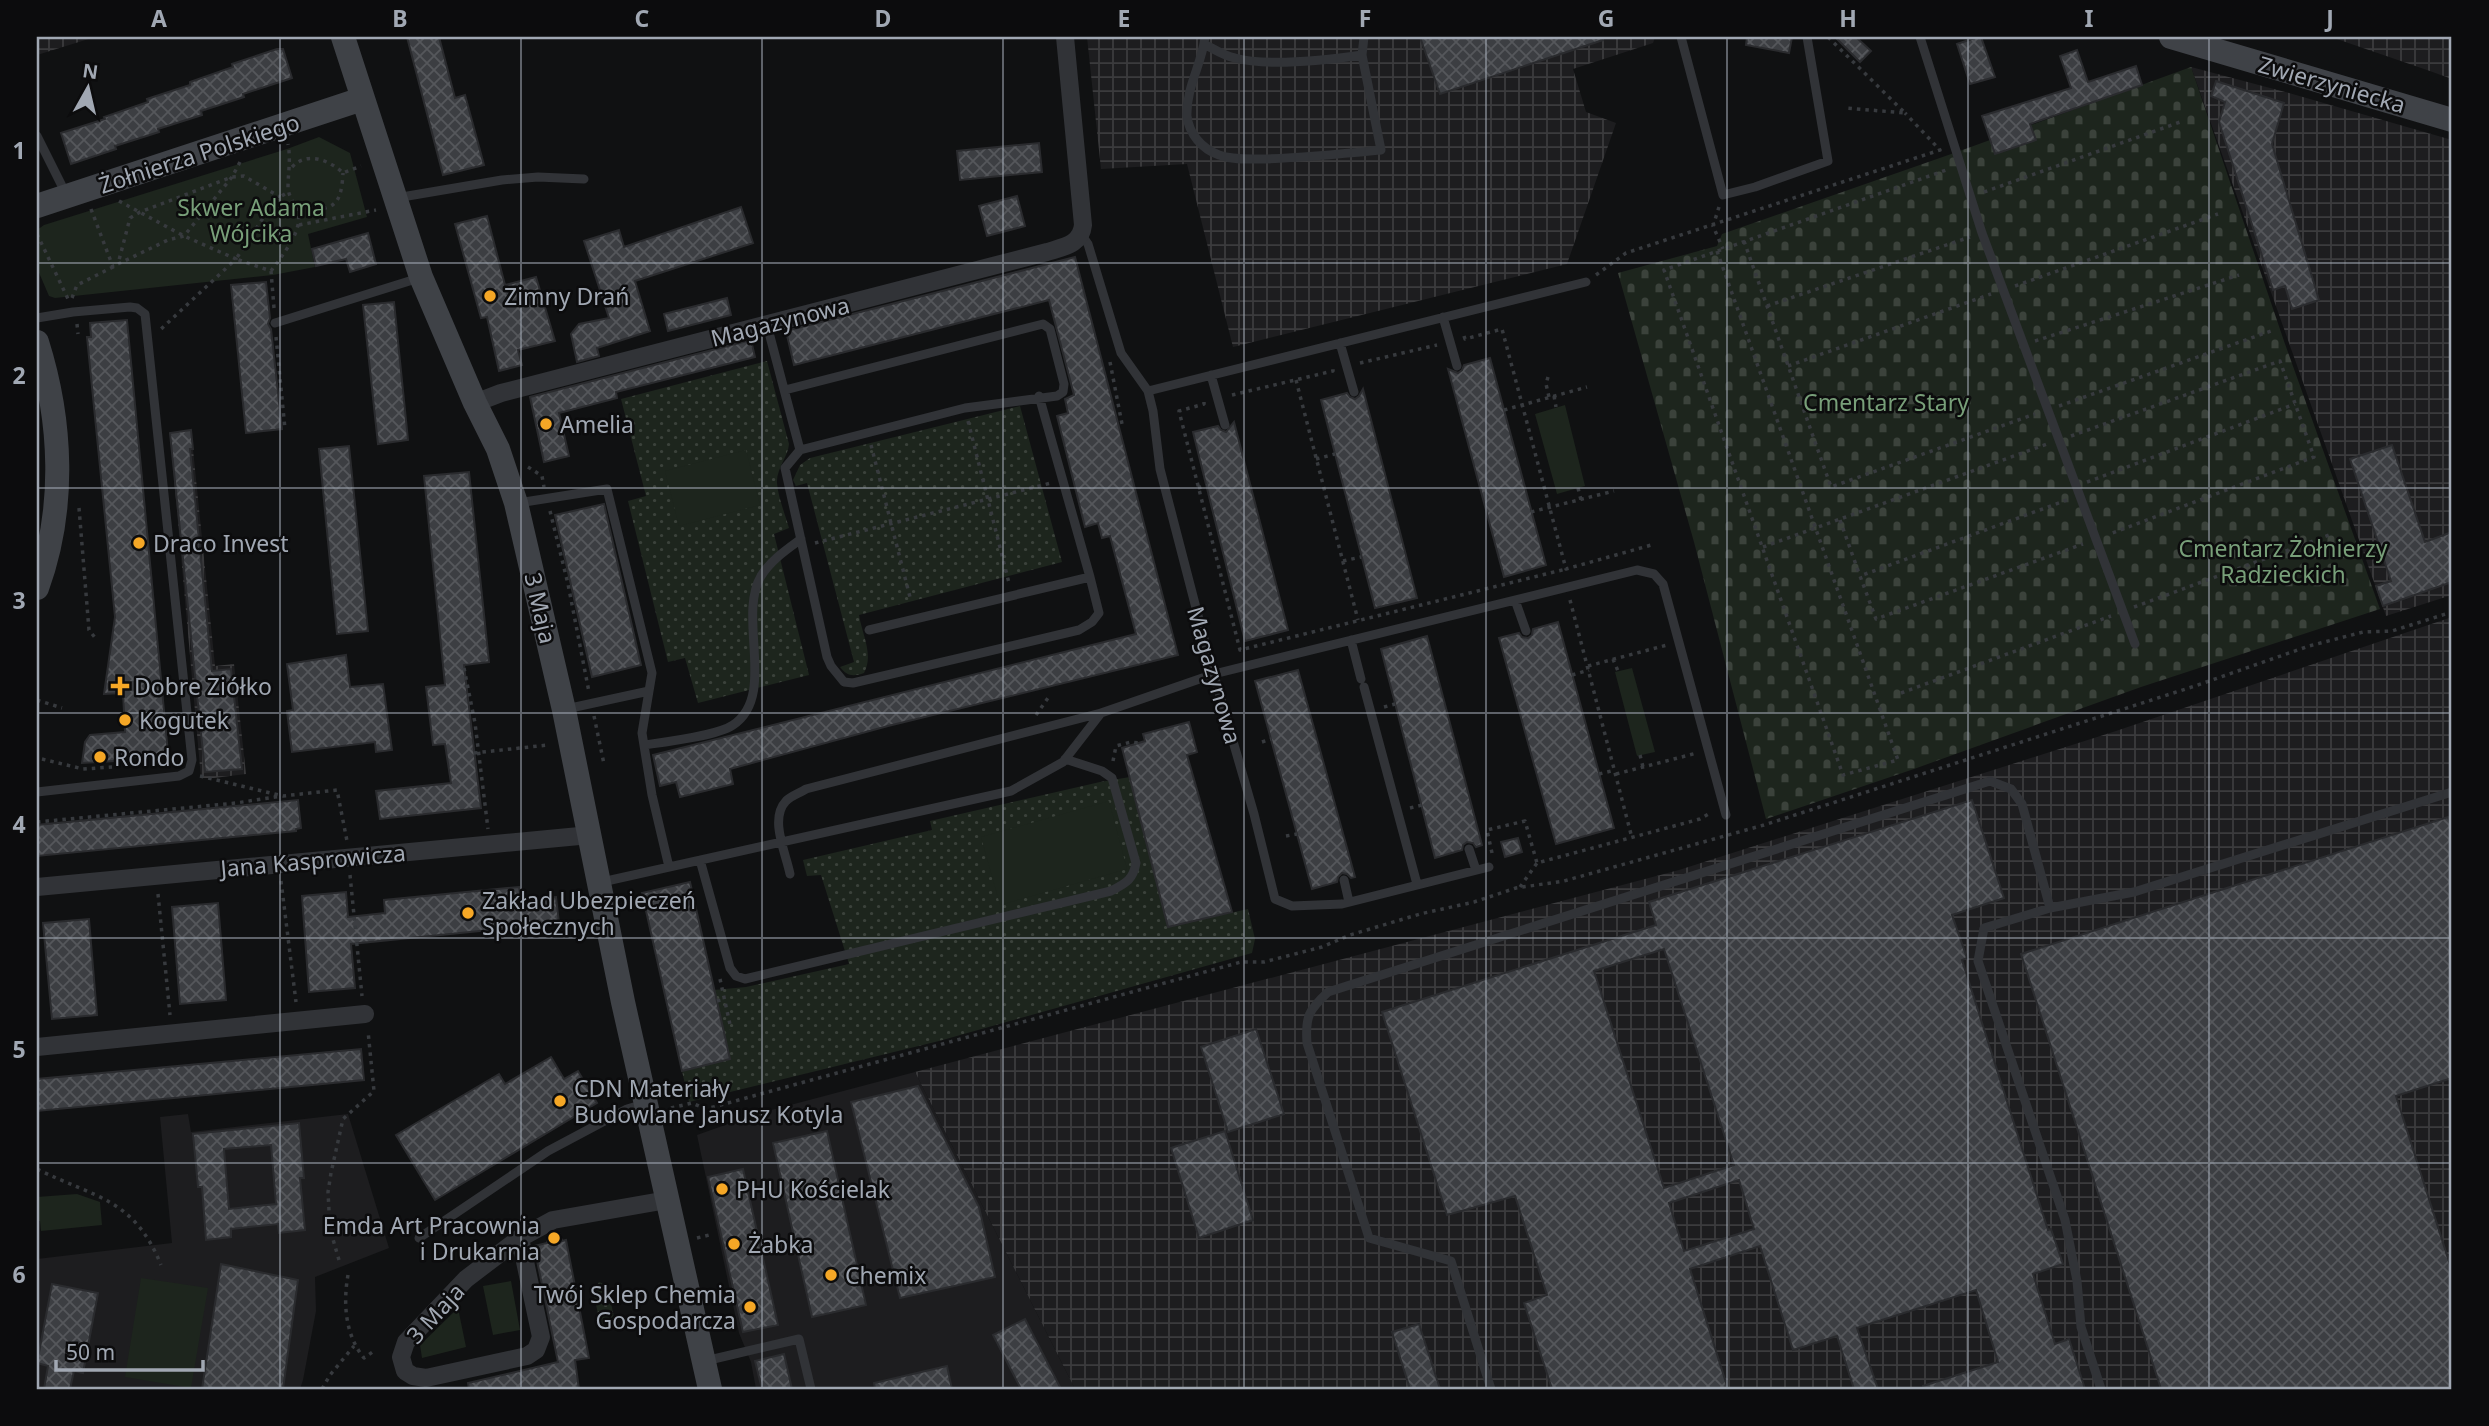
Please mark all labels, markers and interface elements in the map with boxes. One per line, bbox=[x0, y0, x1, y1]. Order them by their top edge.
text: A bbox=[151, 2, 167, 34]
text: B bbox=[392, 2, 408, 34]
text: C bbox=[635, 2, 650, 34]
text: D bbox=[875, 2, 891, 34]
text: E bbox=[1118, 2, 1130, 34]
text: F bbox=[1359, 2, 1371, 34]
text: G bbox=[1598, 2, 1614, 34]
text: H bbox=[1839, 2, 1857, 34]
text: I bbox=[2085, 2, 2094, 34]
text: J bbox=[2324, 2, 2334, 34]
street label: Zwierzyniecka bbox=[2255, 48, 2409, 120]
north arrow bbox=[52, 52, 122, 122]
text: N bbox=[81, 57, 100, 85]
street label: Żołnierza Polskiego bbox=[94, 105, 304, 201]
text: 1 bbox=[12, 134, 26, 166]
park label: Skwer Adama Wójcika bbox=[177, 191, 325, 249]
place label: Zimny Drań bbox=[504, 280, 629, 312]
marker: Zimny Drań bbox=[482, 288, 498, 304]
street label: Magazynowa bbox=[707, 288, 853, 354]
text: 2 bbox=[12, 359, 26, 391]
park label: Cmentarz Stary bbox=[1803, 386, 1969, 418]
place label: Amelia bbox=[560, 408, 634, 440]
marker: Amelia bbox=[538, 416, 554, 432]
place label: Draco Invest bbox=[153, 527, 289, 559]
park label: Cmentarz Żołnierzy Radzieckich bbox=[2179, 532, 2388, 590]
marker: Draco Invest bbox=[131, 535, 147, 551]
street label: 3 Maja bbox=[517, 569, 565, 647]
text: 3 bbox=[12, 584, 26, 616]
street label: Magazynowa bbox=[1180, 602, 1250, 748]
place label: Dobre Ziółko bbox=[134, 670, 272, 702]
marker: Dobre Ziółko bbox=[112, 678, 128, 694]
place label: Kogutek bbox=[139, 704, 230, 736]
marker: Kogutek bbox=[117, 712, 133, 728]
place label: Rondo bbox=[114, 741, 185, 773]
marker: Rondo bbox=[92, 749, 108, 765]
text: 4 bbox=[12, 808, 26, 840]
street label: Jana Kasprowicza bbox=[217, 836, 407, 884]
place label: Zakład Ubezpieczeń Społecznych bbox=[482, 884, 696, 942]
marker: Zakład Ubezpieczeń Społecznych bbox=[460, 905, 476, 921]
text: 5 bbox=[12, 1033, 26, 1065]
place label: CDN Materiały Budowlane Janusz Kotyla bbox=[574, 1072, 843, 1130]
marker: CDN Materiały Budowlane Janusz Kotyla bbox=[552, 1093, 568, 1109]
place label: PHU Kościelak bbox=[736, 1173, 891, 1205]
marker: PHU Kościelak bbox=[714, 1181, 730, 1197]
place label: Emda Art Pracownia i Drukarnia bbox=[323, 1209, 540, 1267]
place label: Żabka bbox=[748, 1228, 813, 1260]
marker: Emda Art Pracownia i Drukarnia bbox=[546, 1230, 562, 1246]
marker: Żabka bbox=[726, 1236, 742, 1252]
text: 6 bbox=[12, 1258, 26, 1290]
place label: Chemix bbox=[845, 1259, 926, 1291]
marker: Chemix bbox=[823, 1267, 839, 1283]
street label: 3 Maja bbox=[399, 1276, 471, 1350]
place label: Twój Sklep Chemia Gospodarcza bbox=[534, 1278, 736, 1336]
marker: Twój Sklep Chemia Gospodarcza bbox=[742, 1299, 758, 1315]
scale bar bbox=[56, 1328, 203, 1372]
text: 50 m bbox=[66, 1338, 115, 1366]

